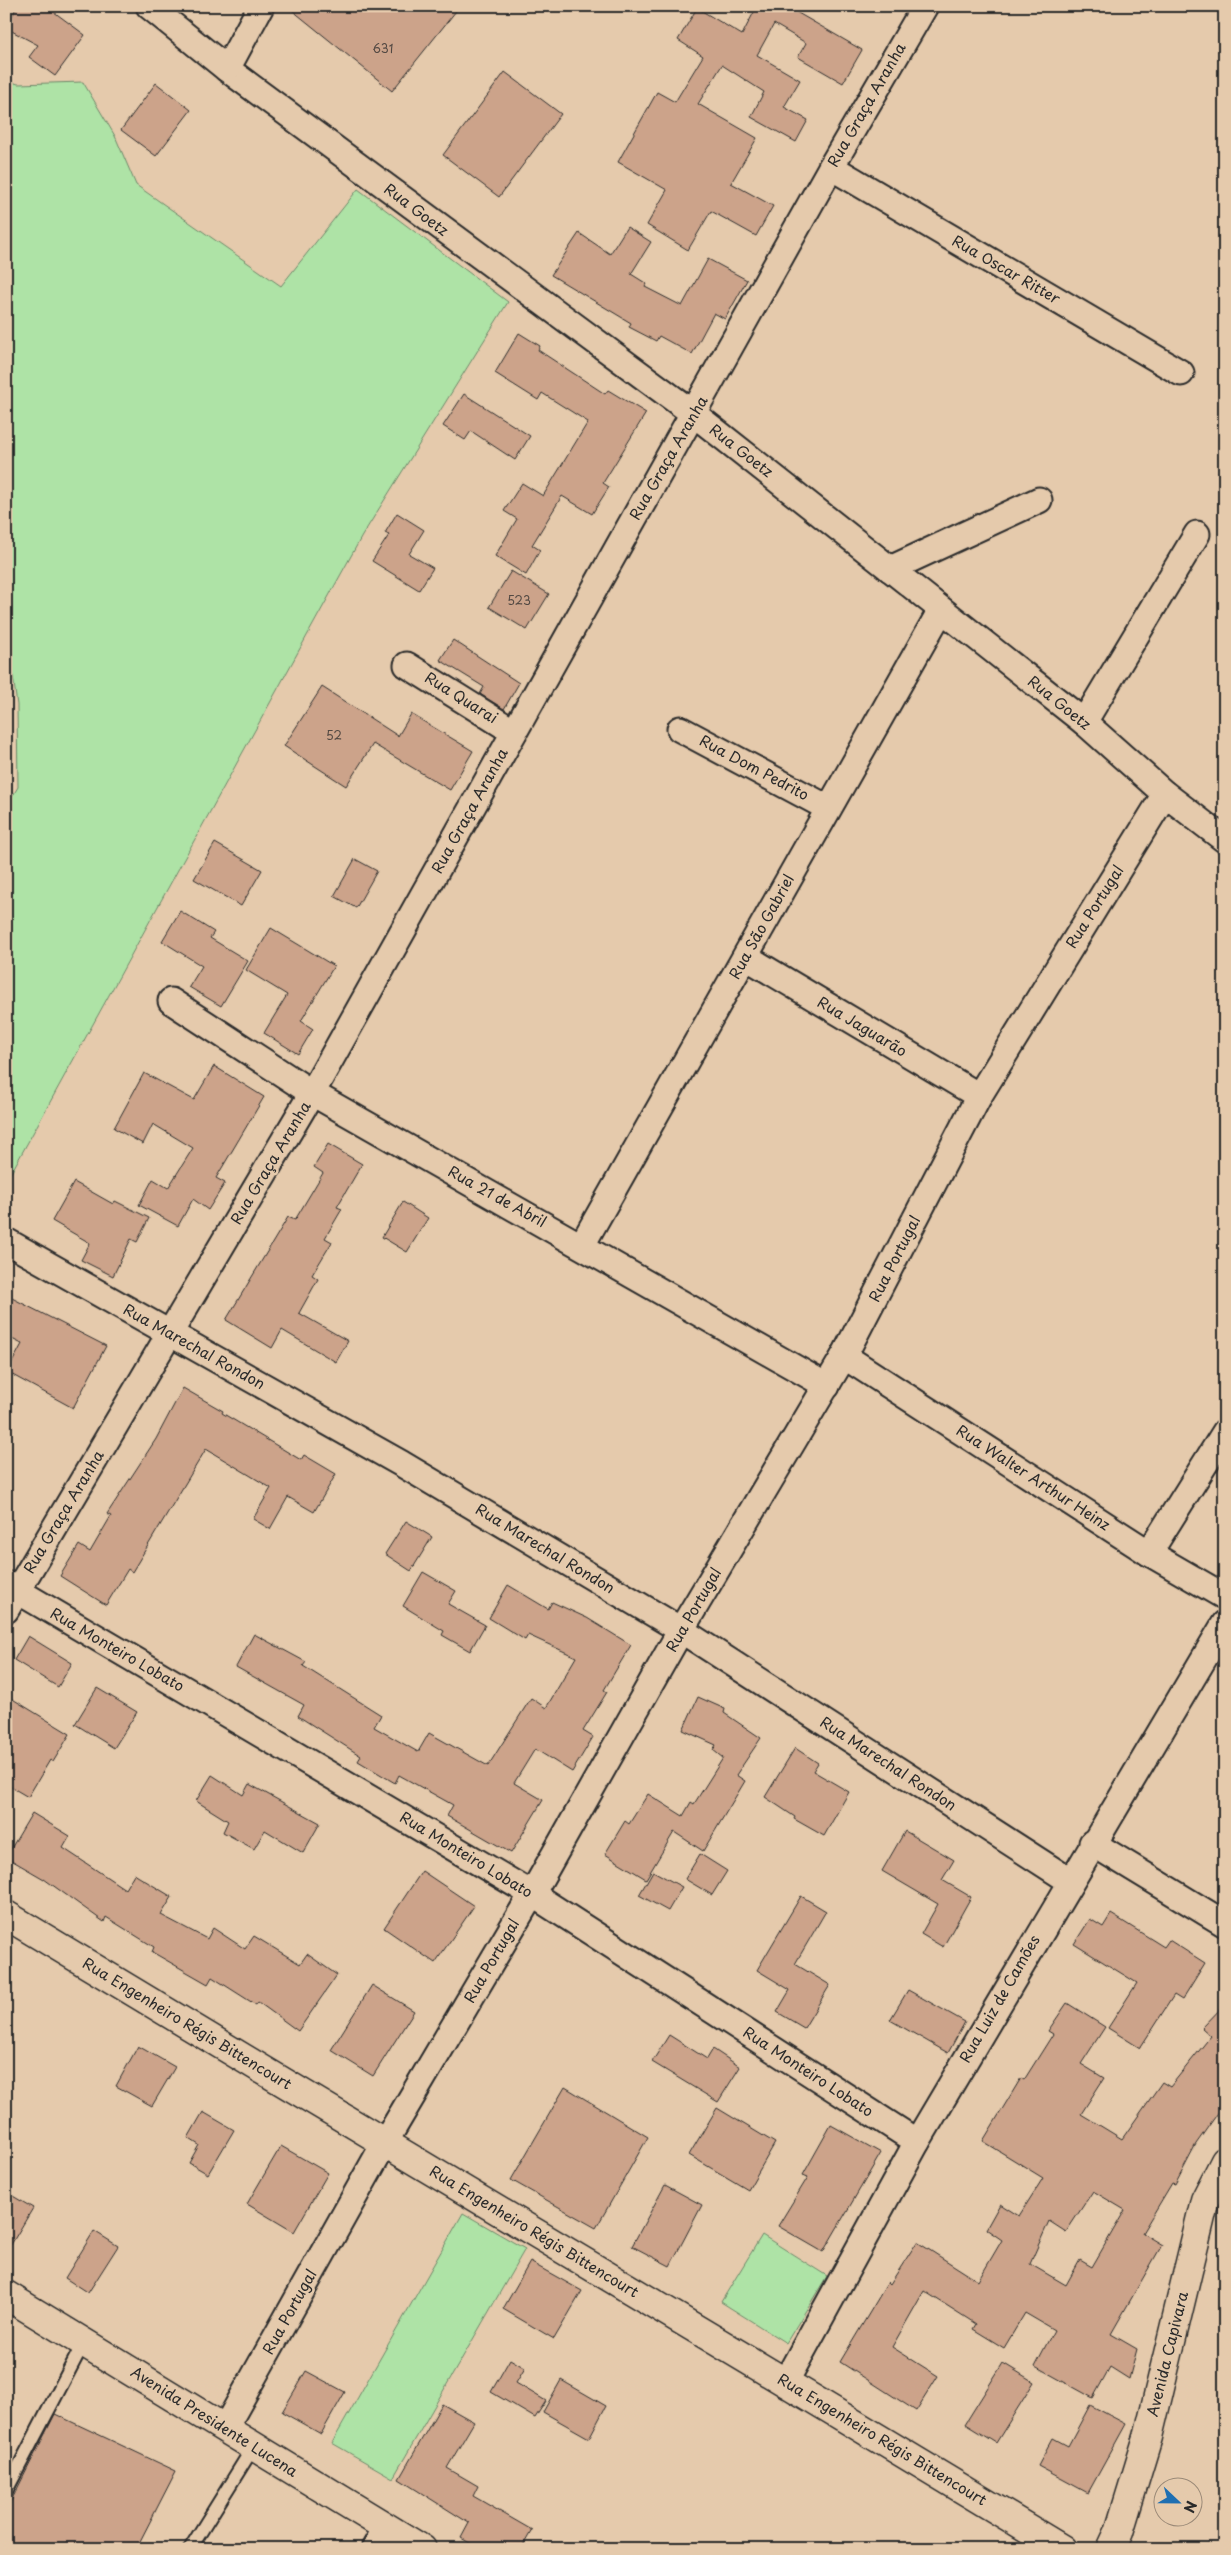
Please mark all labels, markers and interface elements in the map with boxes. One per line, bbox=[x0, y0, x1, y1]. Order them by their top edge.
street label: Rua Graça Aranha bbox=[821, 37, 911, 171]
house number: 631 bbox=[373, 39, 393, 57]
street label: Rua Goetz bbox=[380, 177, 454, 241]
street label: Rua Oscar Ritter bbox=[948, 228, 1066, 309]
street label: Rua Graça Aranha bbox=[623, 390, 713, 524]
street label: Rua Goetz bbox=[705, 418, 779, 482]
house number: 523 bbox=[507, 591, 531, 609]
street label: Rua Quarai bbox=[421, 665, 503, 728]
street label: Rua Goetz bbox=[1023, 669, 1097, 735]
house number: 52 bbox=[326, 726, 342, 744]
street label: Rua Dom Pedrito bbox=[696, 728, 814, 805]
street label: Rua Graça Aranha bbox=[425, 743, 513, 877]
street label: Rua Portugal bbox=[1059, 860, 1128, 952]
street label: Rua São Gabriel bbox=[722, 870, 799, 983]
street label: Rua Jaguarão bbox=[814, 990, 912, 1062]
street label: Rua Graça Aranha bbox=[224, 1096, 316, 1228]
street label: Rua 21 de Abril bbox=[444, 1159, 551, 1232]
street label: Rua Portugal bbox=[862, 1211, 925, 1306]
street label: Rua Marechal Rondon bbox=[120, 1297, 270, 1394]
street label: Rua Walter Arthur Heinz bbox=[952, 1418, 1115, 1535]
street label: Rua Graça Aranha bbox=[17, 1445, 109, 1577]
street label: Rua Marechal Rondon bbox=[472, 1497, 620, 1599]
street label: Rua Portugal bbox=[659, 1563, 726, 1656]
street label: Rua Monteiro Lobato bbox=[46, 1601, 189, 1697]
street label: Rua Marechal Rondon bbox=[816, 1710, 962, 1816]
street label: Rua Monteiro Lobato bbox=[396, 1805, 538, 1903]
street label: Rua Portugal bbox=[457, 1914, 524, 2007]
street label: Rua Luiz de Camões bbox=[953, 1930, 1045, 2066]
street label: Rua Engenheiro Régis Bittencourt bbox=[79, 1951, 297, 2095]
street label: Rua Monteiro Lobato bbox=[739, 2020, 879, 2122]
street label: Rua Engenheiro Régis Bittencourt bbox=[426, 2159, 644, 2303]
street label: Rua Portugal bbox=[256, 2264, 322, 2358]
street label: Avenida Capivara bbox=[1140, 2288, 1193, 2419]
street label: Avenida Presidente Lucena bbox=[127, 2360, 303, 2482]
street label: Rua Engenheiro Régis Bittencourt bbox=[774, 2367, 992, 2511]
north arrow bbox=[1154, 2478, 1204, 2528]
text: N bbox=[1179, 2498, 1202, 2516]

